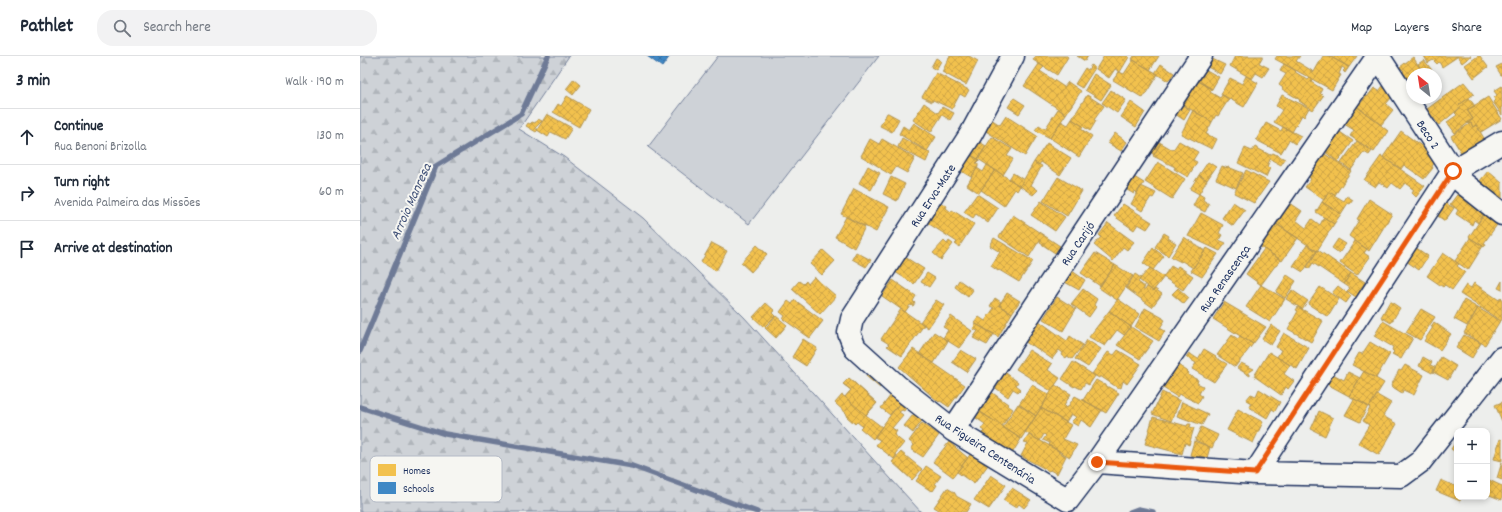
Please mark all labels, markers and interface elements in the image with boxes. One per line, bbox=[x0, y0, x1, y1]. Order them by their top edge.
search box bbox=[97, 10, 377, 46]
text: Pathlet bbox=[20, 14, 73, 41]
icon: search bbox=[111, 17, 133, 39]
text: Search here bbox=[143, 17, 211, 39]
text: Map bbox=[1351, 18, 1372, 38]
text: Layers bbox=[1394, 18, 1429, 38]
text: Share bbox=[1451, 18, 1482, 38]
north arrow bbox=[1406, 68, 1442, 104]
text: 3 min bbox=[16, 70, 50, 94]
text: Walk · 190 m bbox=[285, 73, 344, 92]
text: Continue bbox=[54, 116, 103, 138]
street label: Beco 2 bbox=[1410, 117, 1443, 154]
icon: ahead bbox=[16, 126, 38, 148]
text: 130 m bbox=[316, 127, 344, 146]
text: Rua Benoni Brizolla bbox=[54, 138, 146, 157]
water label: Arroio Manresa bbox=[386, 159, 438, 243]
street label: Rua Erva-Mate bbox=[907, 161, 962, 232]
route start bbox=[1444, 162, 1462, 180]
text: Turn right bbox=[54, 172, 110, 194]
icon: right bbox=[16, 182, 38, 204]
text: 60 m bbox=[319, 183, 344, 202]
text: Avenida Palmeira das Missões bbox=[54, 194, 200, 213]
street label: Rua Carijó bbox=[1057, 218, 1101, 270]
icon: arrive bbox=[16, 238, 38, 260]
text: Arrive at destination bbox=[54, 238, 172, 260]
street label: Rua Renascença bbox=[1196, 241, 1257, 317]
street label: Rua Figueira Centenária bbox=[930, 410, 1040, 490]
map controls bbox=[1454, 428, 1490, 500]
button: + bbox=[1454, 428, 1490, 464]
route end bbox=[1088, 453, 1106, 471]
legend bbox=[370, 456, 502, 502]
text: Homes bbox=[403, 464, 431, 480]
button: − bbox=[1454, 464, 1490, 500]
text: Schools bbox=[403, 482, 435, 498]

